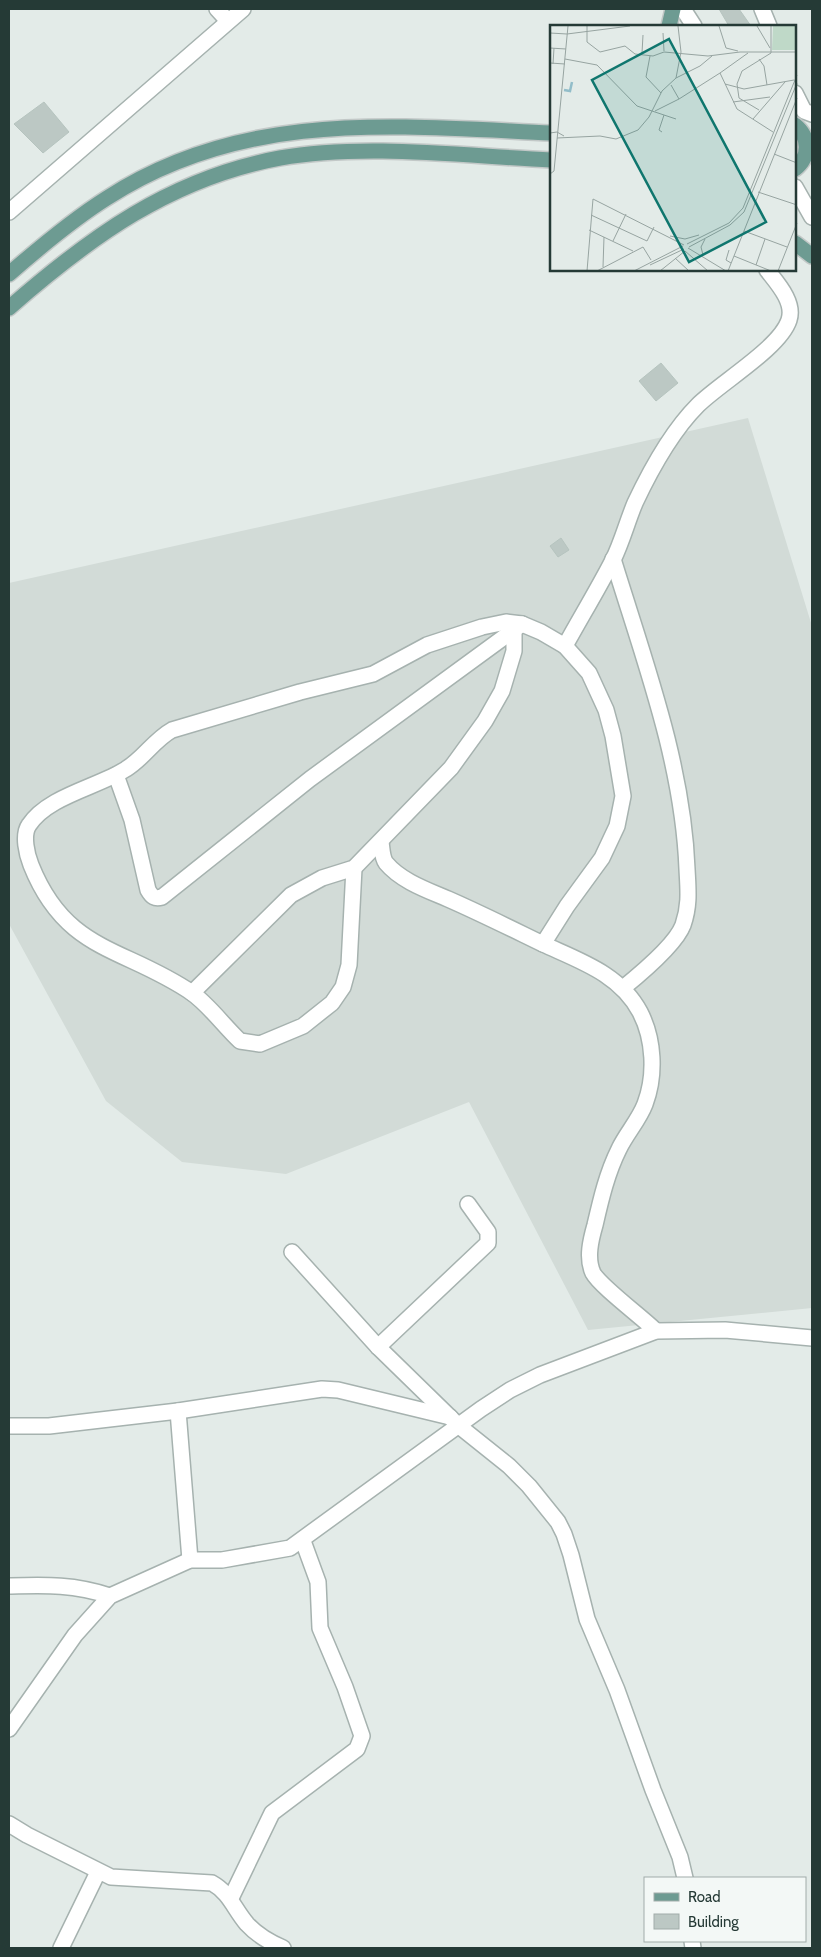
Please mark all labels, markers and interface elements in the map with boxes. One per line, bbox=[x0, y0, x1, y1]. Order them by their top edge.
inset map bbox=[550, 25, 796, 271]
legend bbox=[644, 1877, 806, 1942]
text: Road bbox=[688, 1888, 721, 1906]
text: Building bbox=[688, 1913, 739, 1931]

